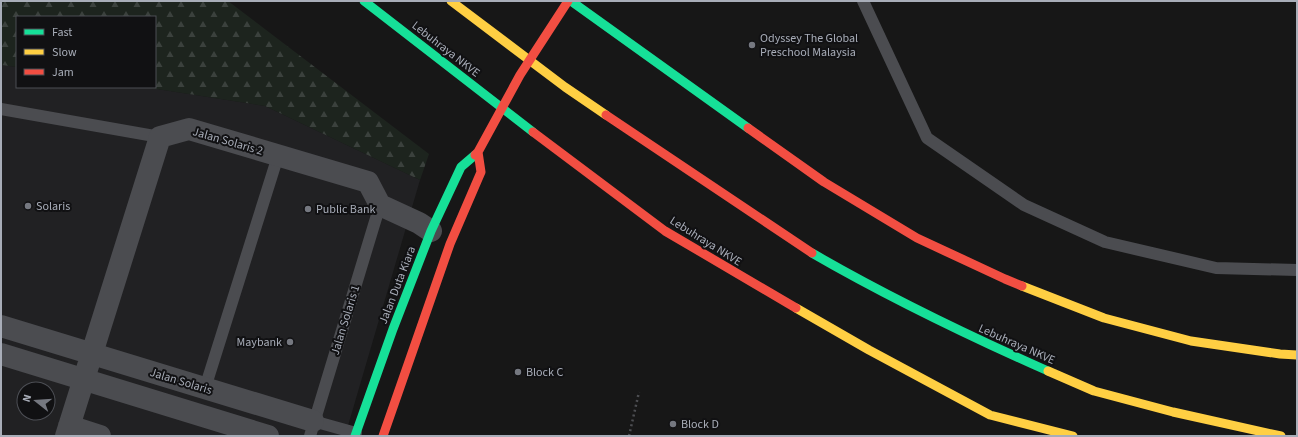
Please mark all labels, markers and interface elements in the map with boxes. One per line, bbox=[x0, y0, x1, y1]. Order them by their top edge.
legend bbox=[16, 16, 156, 88]
street label: Lebuhraya NKVE bbox=[408, 17, 483, 81]
text: Fast bbox=[52, 24, 72, 41]
place label: Odyssey The Global Preschool Malaysia bbox=[760, 30, 858, 61]
marker: Odyssey The Global Preschool Malaysia bbox=[747, 40, 757, 50]
text: Slow bbox=[52, 44, 77, 61]
text: Jam bbox=[52, 64, 74, 81]
street label: Jalan Solaris 2 bbox=[191, 123, 265, 160]
place label: Solaris bbox=[36, 198, 70, 215]
marker: Solaris bbox=[23, 201, 33, 211]
place label: Public Bank bbox=[316, 201, 376, 218]
marker: Public Bank bbox=[303, 204, 313, 214]
street label: Lebuhraya NKVE bbox=[666, 212, 745, 270]
street label: Jalan Duta Kiara bbox=[375, 244, 420, 326]
street label: Jalan Solaris 1 bbox=[327, 283, 364, 357]
street label: Lebuhraya NKVE bbox=[976, 320, 1058, 369]
place label: Maybank bbox=[237, 334, 282, 351]
marker: Maybank bbox=[285, 337, 295, 347]
street label: Jalan Solaris bbox=[148, 364, 214, 399]
place label: Block C bbox=[526, 364, 563, 381]
marker: Block C bbox=[513, 367, 523, 377]
north arrow bbox=[16, 381, 56, 421]
text: N bbox=[19, 393, 35, 404]
place label: Block D bbox=[681, 416, 719, 433]
marker: Block D bbox=[668, 419, 678, 429]

